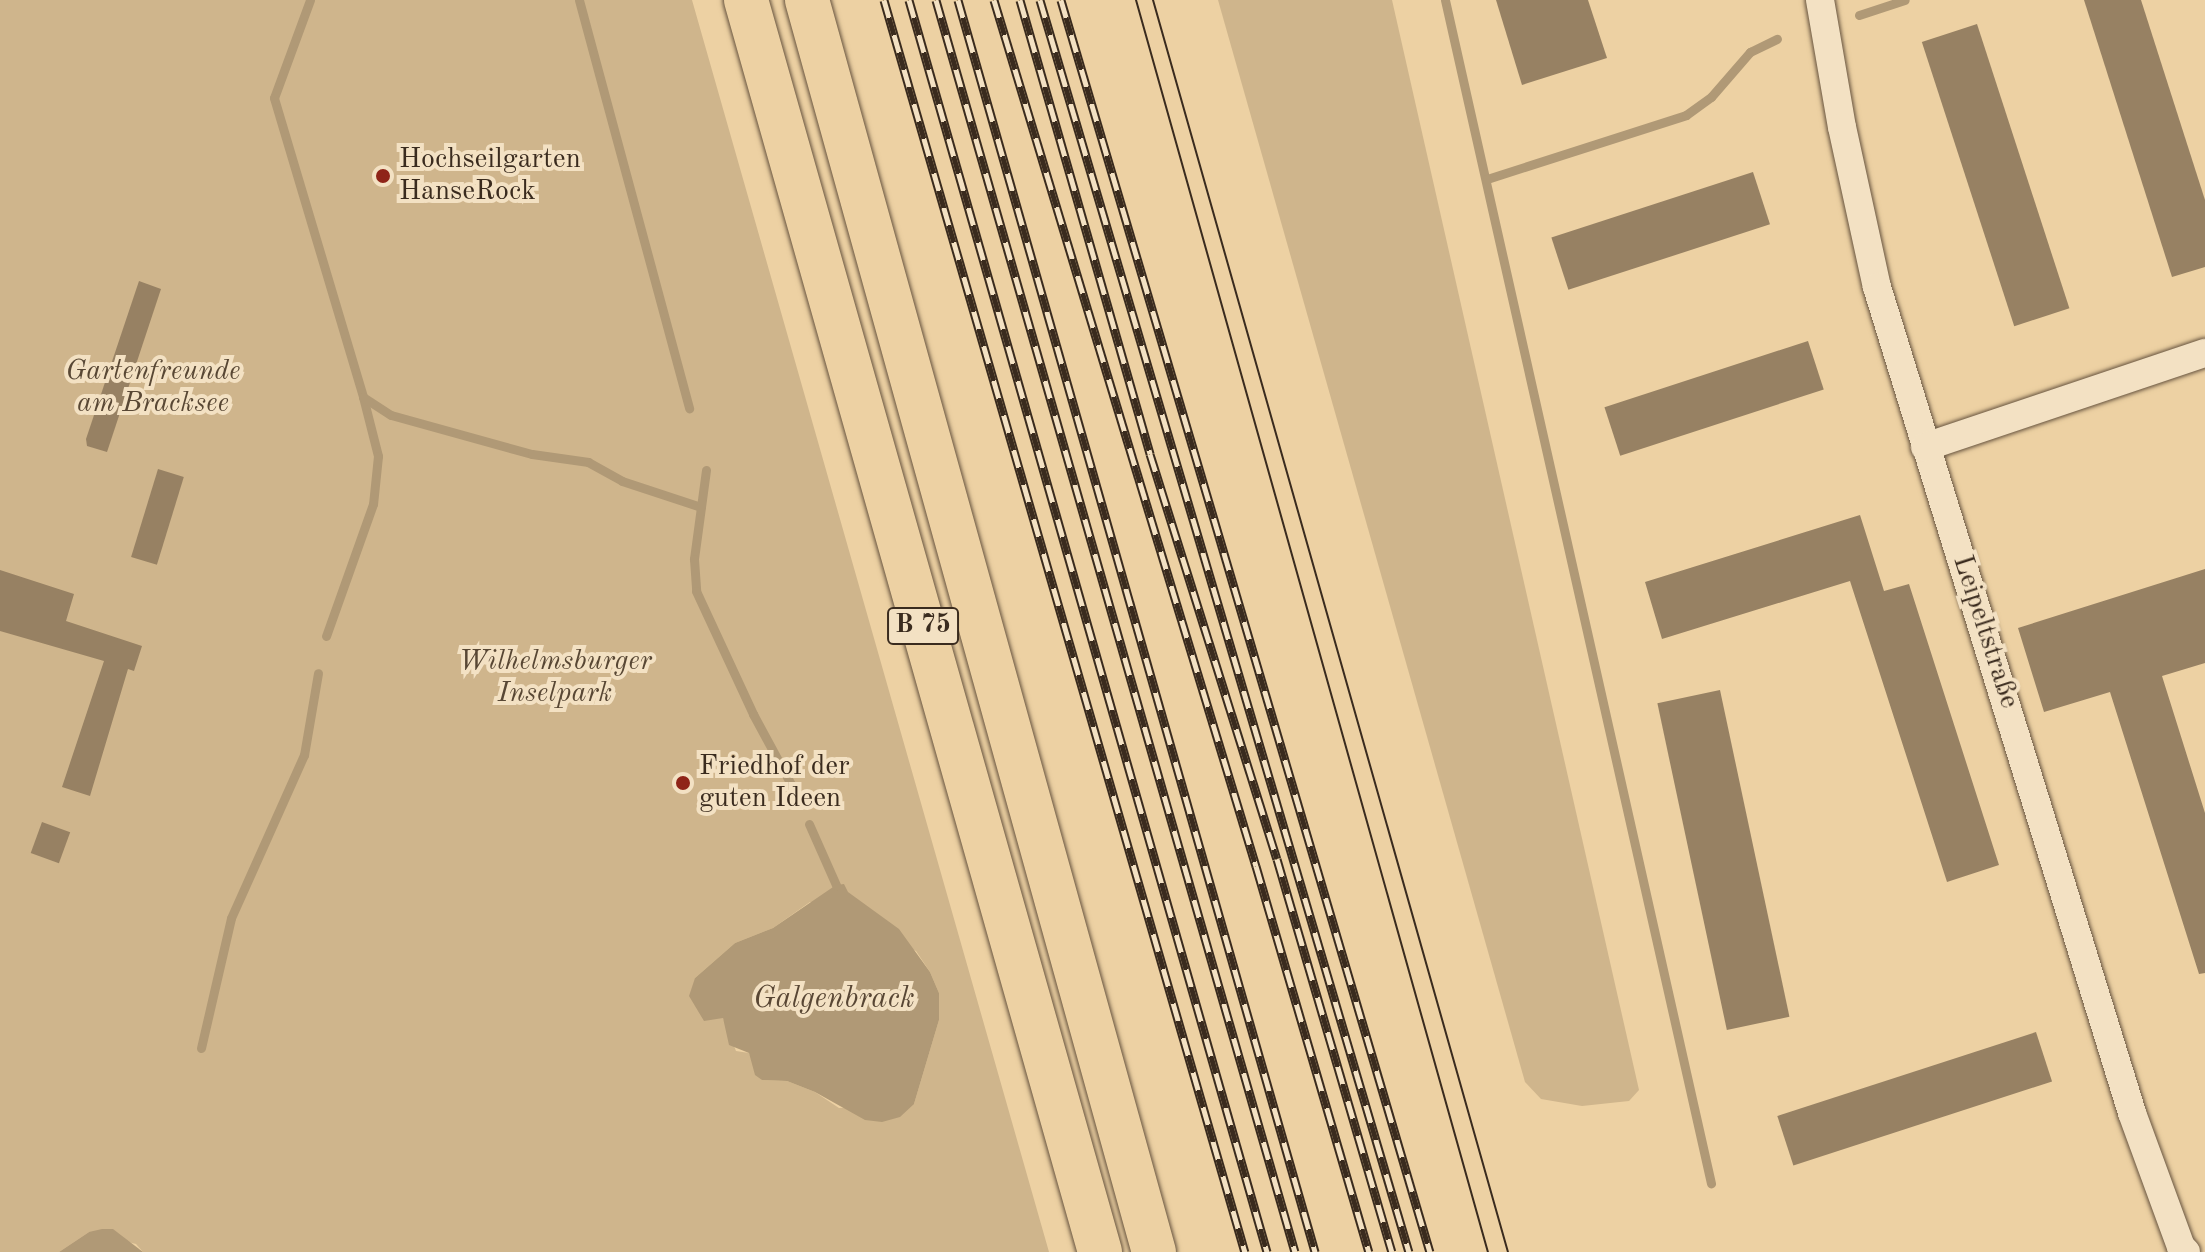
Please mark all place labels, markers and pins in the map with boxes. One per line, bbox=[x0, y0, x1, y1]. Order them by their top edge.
place label: Hochseilgarten HanseRock bbox=[399, 143, 581, 209]
marker: Hochseilgarten HanseRock bbox=[374, 167, 392, 185]
place label: Friedhof der guten Ideen bbox=[699, 750, 850, 816]
marker: Friedhof der guten Ideen bbox=[674, 774, 692, 792]

